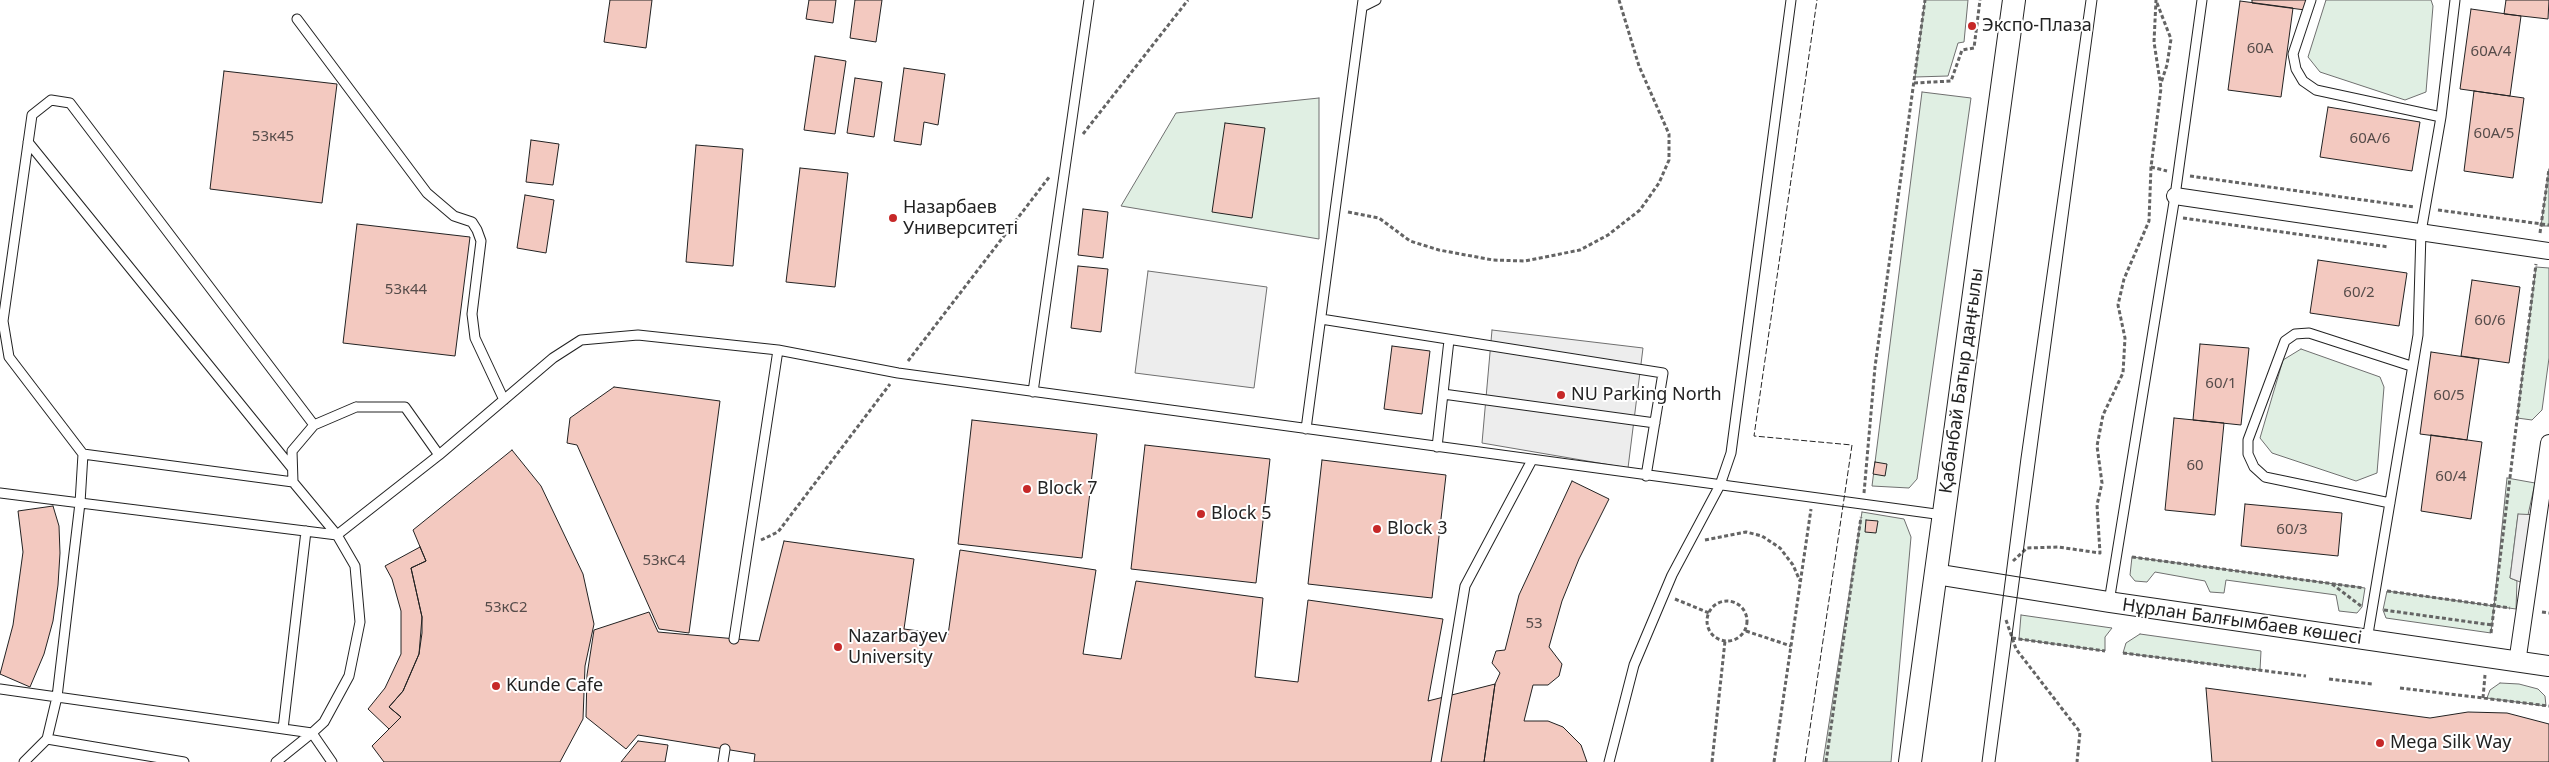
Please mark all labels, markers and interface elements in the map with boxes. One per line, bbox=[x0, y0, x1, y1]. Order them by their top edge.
place label: Экспо-Плаза bbox=[1982, 15, 2092, 37]
marker: Экспо-Плаза bbox=[1966, 20, 1978, 32]
house number: 60А bbox=[2247, 40, 2273, 58]
house number: 60А/4 bbox=[2471, 43, 2511, 61]
house number: 60А/5 bbox=[2474, 125, 2514, 143]
house number: 53к45 bbox=[252, 128, 294, 146]
house number: 60А/6 bbox=[2350, 130, 2390, 148]
place label: Назарбаев Университеті bbox=[903, 197, 1018, 240]
marker: Назарбаев Университеті bbox=[887, 212, 899, 224]
street label: Қабанбай Батыр даңғылы bbox=[1935, 267, 1989, 495]
house number: 53к44 bbox=[385, 281, 427, 299]
house number: 60/2 bbox=[2343, 284, 2375, 302]
house number: 60/6 bbox=[2474, 312, 2506, 330]
house number: 60/1 bbox=[2205, 375, 2237, 393]
place label: NU Parking North bbox=[1571, 384, 1722, 406]
house number: 60/5 bbox=[2433, 387, 2465, 405]
marker: NU Parking North bbox=[1555, 389, 1567, 401]
house number: 60 bbox=[2186, 457, 2204, 475]
house number: 60/4 bbox=[2435, 468, 2467, 486]
place label: Block 7 bbox=[1037, 478, 1097, 500]
marker: Block 7 bbox=[1021, 483, 1033, 495]
place label: Block 5 bbox=[1211, 503, 1271, 525]
marker: Block 5 bbox=[1195, 508, 1207, 520]
place label: Block 3 bbox=[1387, 518, 1447, 540]
house number: 60/3 bbox=[2276, 521, 2308, 539]
marker: Block 3 bbox=[1371, 523, 1383, 535]
house number: 53кС4 bbox=[642, 552, 686, 570]
street label: Нұрлан Балғымбаев көшесі bbox=[2121, 594, 2363, 650]
house number: 53кС2 bbox=[484, 599, 528, 617]
house number: 53 bbox=[1525, 615, 1543, 633]
place label: Nazarbayev University bbox=[848, 626, 947, 669]
marker: Nazarbayev University bbox=[832, 641, 844, 653]
place label: Kunde Cafe bbox=[506, 675, 603, 697]
marker: Kunde Cafe bbox=[490, 680, 502, 692]
place label: Mega Silk Way bbox=[2390, 732, 2511, 754]
marker: Mega Silk Way bbox=[2374, 737, 2386, 749]

